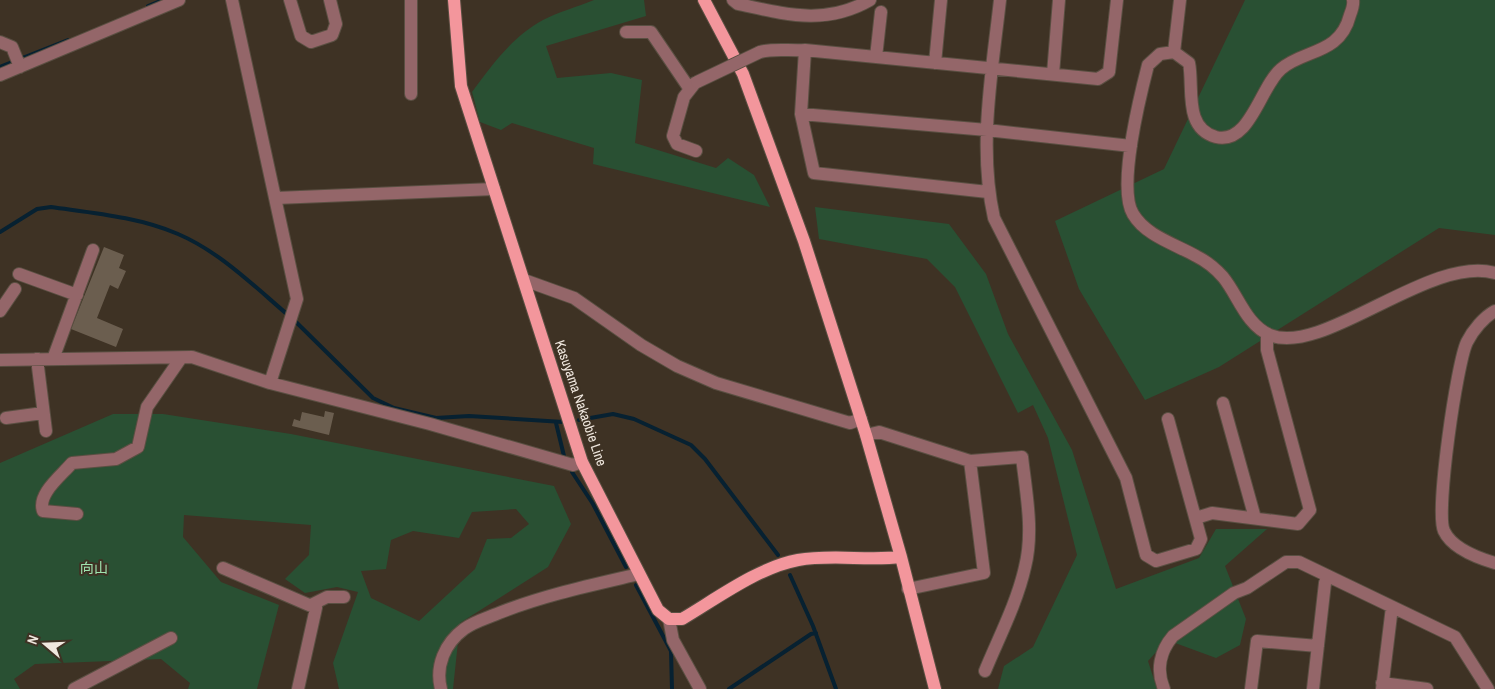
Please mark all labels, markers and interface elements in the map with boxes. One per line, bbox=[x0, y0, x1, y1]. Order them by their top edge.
street label: Kasuyama Nakaobie Line bbox=[551, 338, 611, 468]
park label: 向山 bbox=[80, 559, 108, 577]
north arrow bbox=[20, 619, 70, 669]
text: N bbox=[23, 633, 43, 647]

